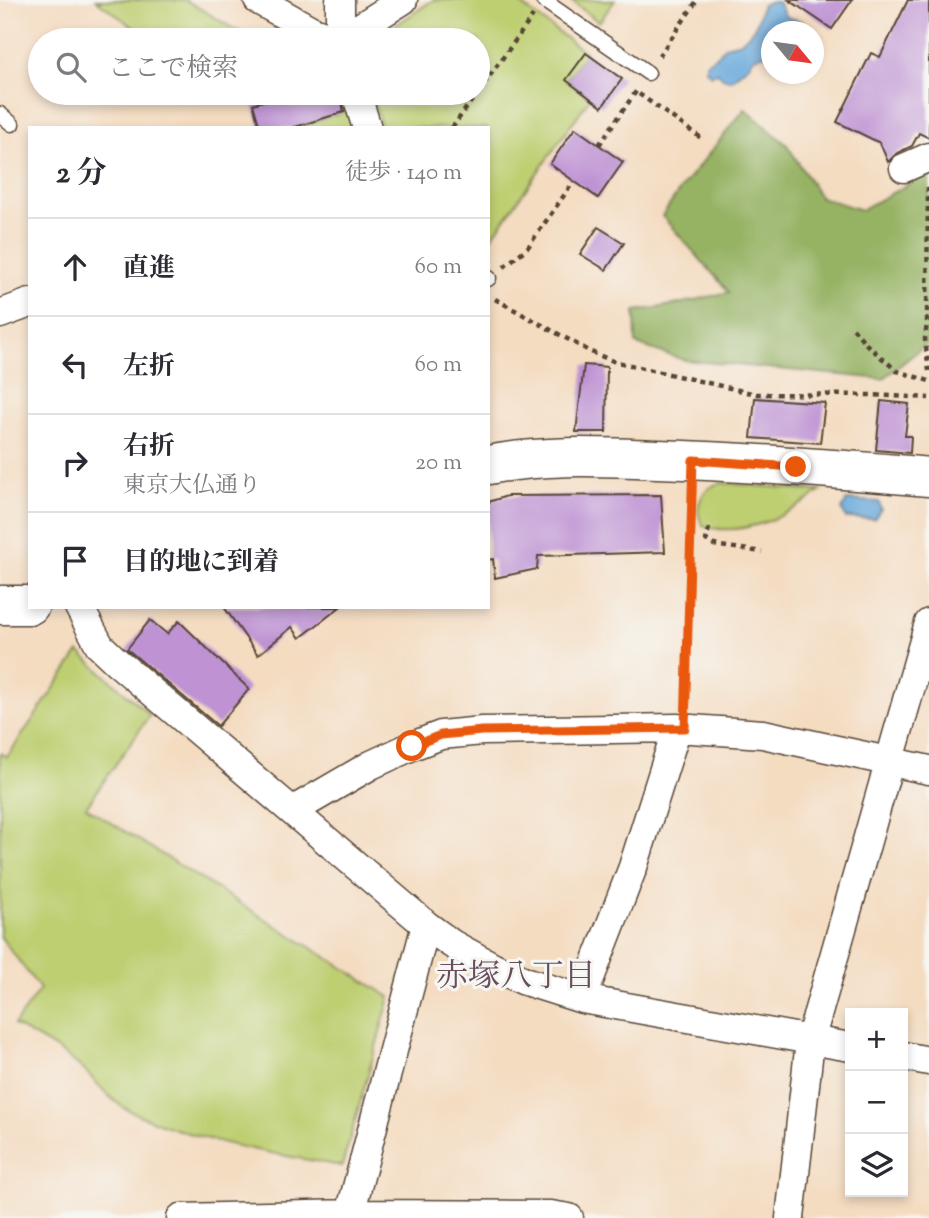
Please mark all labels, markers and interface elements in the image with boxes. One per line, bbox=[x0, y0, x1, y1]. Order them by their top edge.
north arrow bbox=[761, 21, 824, 84]
search box bbox=[28, 28, 490, 105]
icon: search bbox=[52, 48, 90, 86]
text: ここで検索 bbox=[108, 51, 238, 88]
text: 2 分 bbox=[56, 153, 106, 196]
text: 徒歩 · 140 m bbox=[345, 157, 462, 190]
icon: ahead bbox=[56, 248, 94, 286]
text: 直進 bbox=[123, 251, 175, 288]
text: 60 m bbox=[414, 251, 462, 284]
icon: left bbox=[56, 346, 94, 384]
text: 左折 bbox=[123, 349, 175, 386]
text: 60 m bbox=[414, 349, 462, 382]
text: 右折 bbox=[123, 429, 175, 466]
icon: right bbox=[56, 444, 94, 482]
text: 20 m bbox=[415, 447, 462, 480]
route end bbox=[780, 451, 811, 482]
text: 東京大仏通り bbox=[123, 470, 261, 503]
icon: arrive bbox=[56, 542, 94, 580]
text: 目的地に到着 bbox=[123, 545, 279, 582]
route start bbox=[396, 730, 427, 761]
district label: 赤塚八丁目 bbox=[436, 955, 596, 1001]
map controls bbox=[845, 1008, 908, 1197]
button: + bbox=[845, 1008, 908, 1071]
button: − bbox=[845, 1071, 908, 1134]
button: layers bbox=[845, 1134, 908, 1197]

